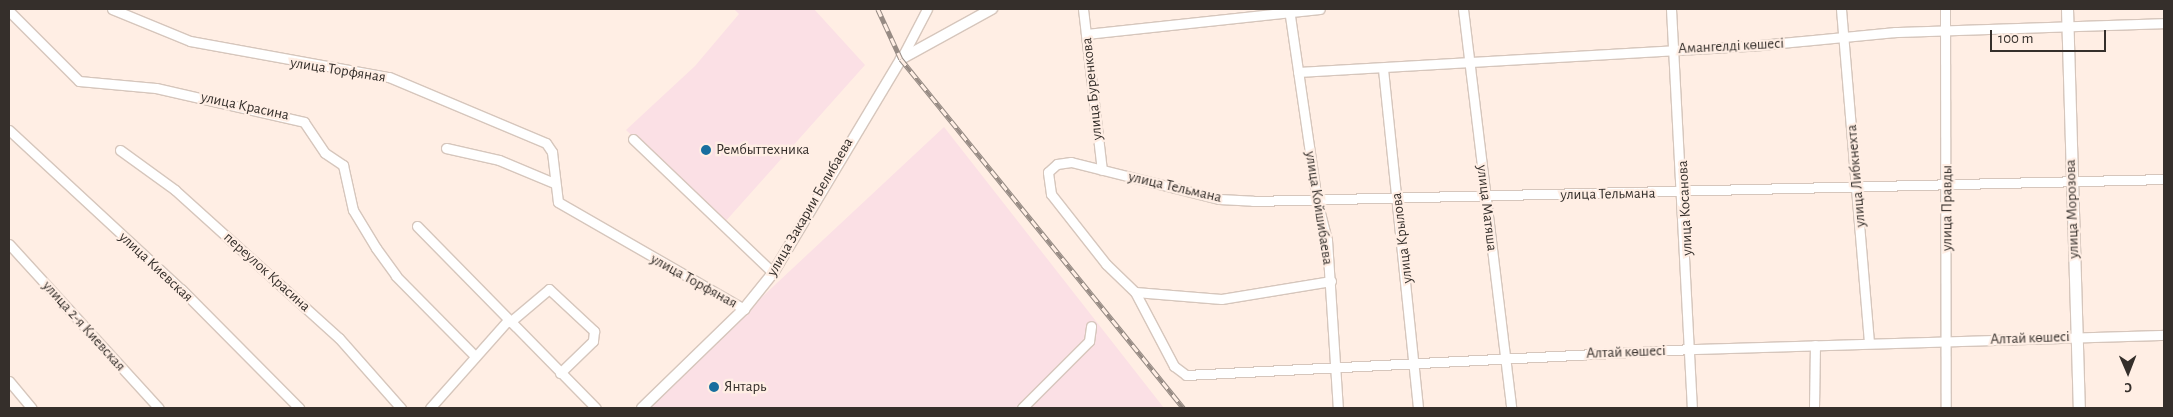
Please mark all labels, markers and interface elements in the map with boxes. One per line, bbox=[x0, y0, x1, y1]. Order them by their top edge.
scale bar bbox=[1993, 20, 2109, 52]
text: 100 m bbox=[1998, 31, 2033, 46]
street label: Амангелді көшесі bbox=[1678, 34, 1784, 58]
street label: улица Буренкова bbox=[1078, 37, 1106, 141]
street label: улица Торфяная bbox=[289, 54, 387, 86]
street label: улица Красина bbox=[199, 88, 291, 124]
street label: улица Либкнехта bbox=[1843, 124, 1869, 228]
street label: улица Закарии Белибаева bbox=[763, 135, 857, 279]
place label: Рембыттехника bbox=[716, 141, 809, 159]
marker: Рембыттехника bbox=[700, 144, 712, 156]
street label: улица Койшибаева bbox=[1301, 150, 1337, 266]
street label: улица Морозова bbox=[2061, 159, 2083, 259]
street label: улица Косанова bbox=[1674, 160, 1696, 256]
street label: улица Матяша bbox=[1473, 164, 1501, 252]
street label: улица Правды bbox=[1938, 165, 1956, 251]
street label: улица Тельмана bbox=[1127, 168, 1223, 206]
street label: улица Тельмана bbox=[1560, 184, 1656, 204]
street label: улица Крылова bbox=[1387, 192, 1417, 284]
street label: улица Киевская bbox=[115, 228, 197, 306]
street label: переулок Красина bbox=[220, 228, 314, 316]
street label: улица Торфяная bbox=[647, 250, 741, 312]
street label: улица 2-я Киевская bbox=[39, 277, 129, 375]
street label: Алтай көшесі bbox=[1990, 328, 2070, 348]
street label: Алтай көшесі bbox=[1586, 342, 1666, 362]
north arrow bbox=[2103, 347, 2153, 397]
place label: Янтарь bbox=[724, 378, 766, 396]
text: С bbox=[2124, 380, 2132, 394]
marker: Янтарь bbox=[708, 381, 720, 393]

